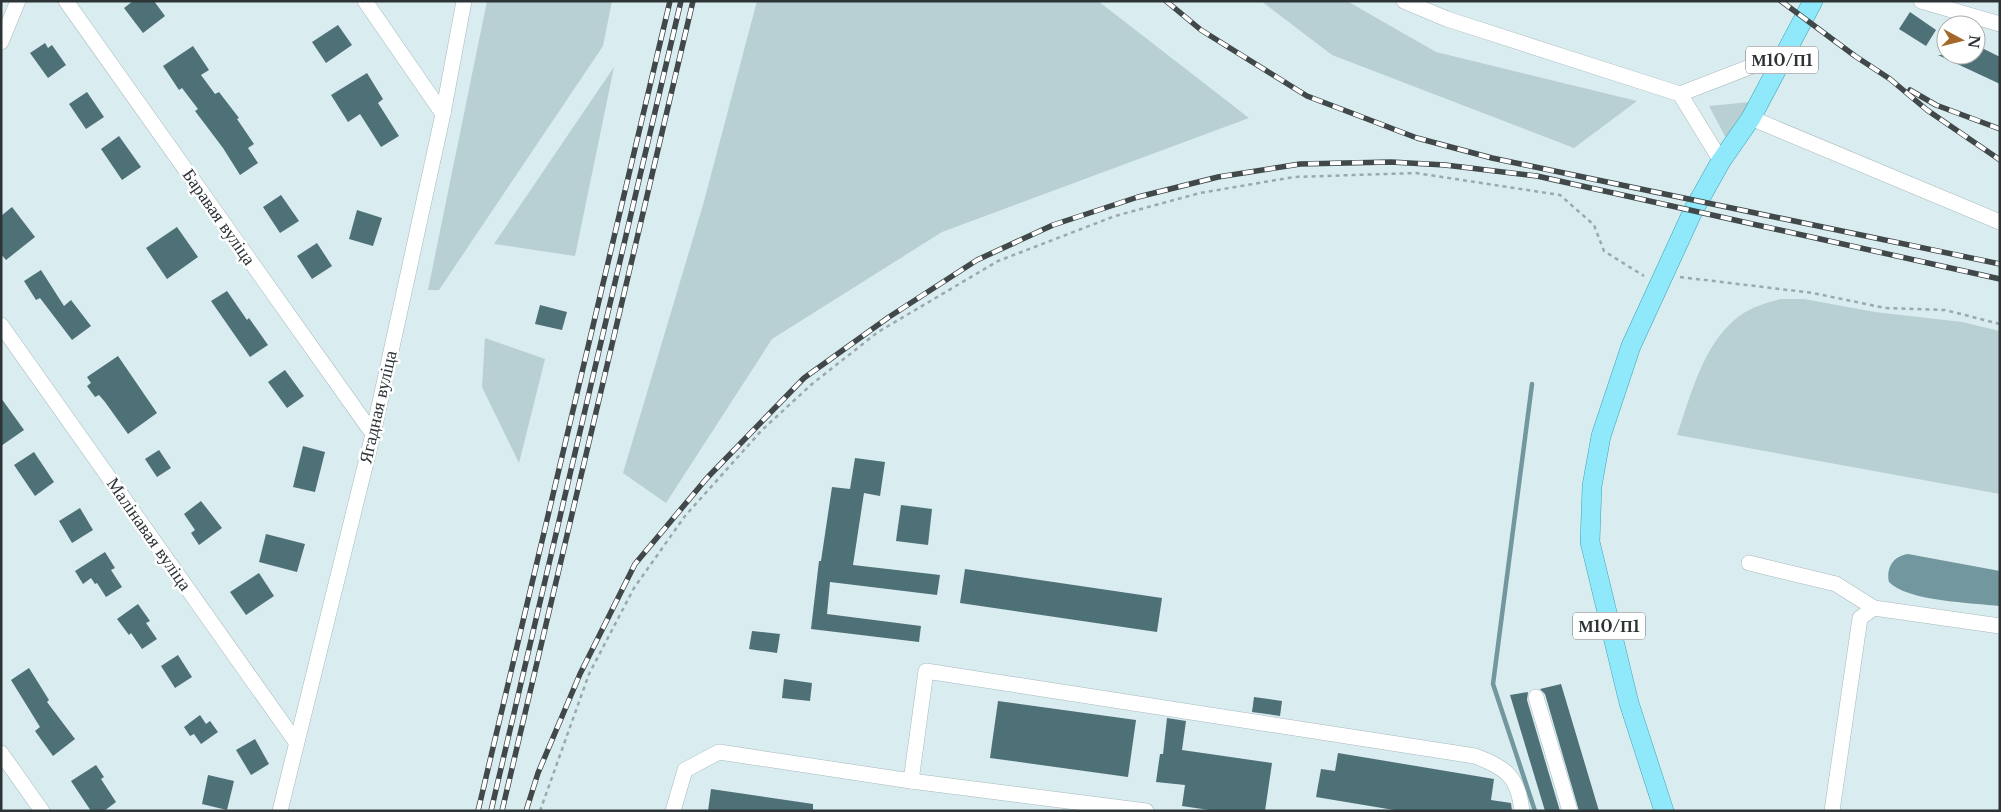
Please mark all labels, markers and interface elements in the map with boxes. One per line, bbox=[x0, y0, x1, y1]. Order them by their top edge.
north arrow bbox=[1936, 15, 1986, 65]
text: N bbox=[1964, 34, 1984, 49]
road number: М10/П1 bbox=[1746, 46, 1818, 74]
street label: Баравая вуліца bbox=[178, 165, 260, 269]
street label: Ягадная вуліца bbox=[354, 348, 402, 466]
street label: Малінавая вуліца bbox=[102, 473, 196, 595]
road number: М10/П1 bbox=[1573, 612, 1645, 640]

